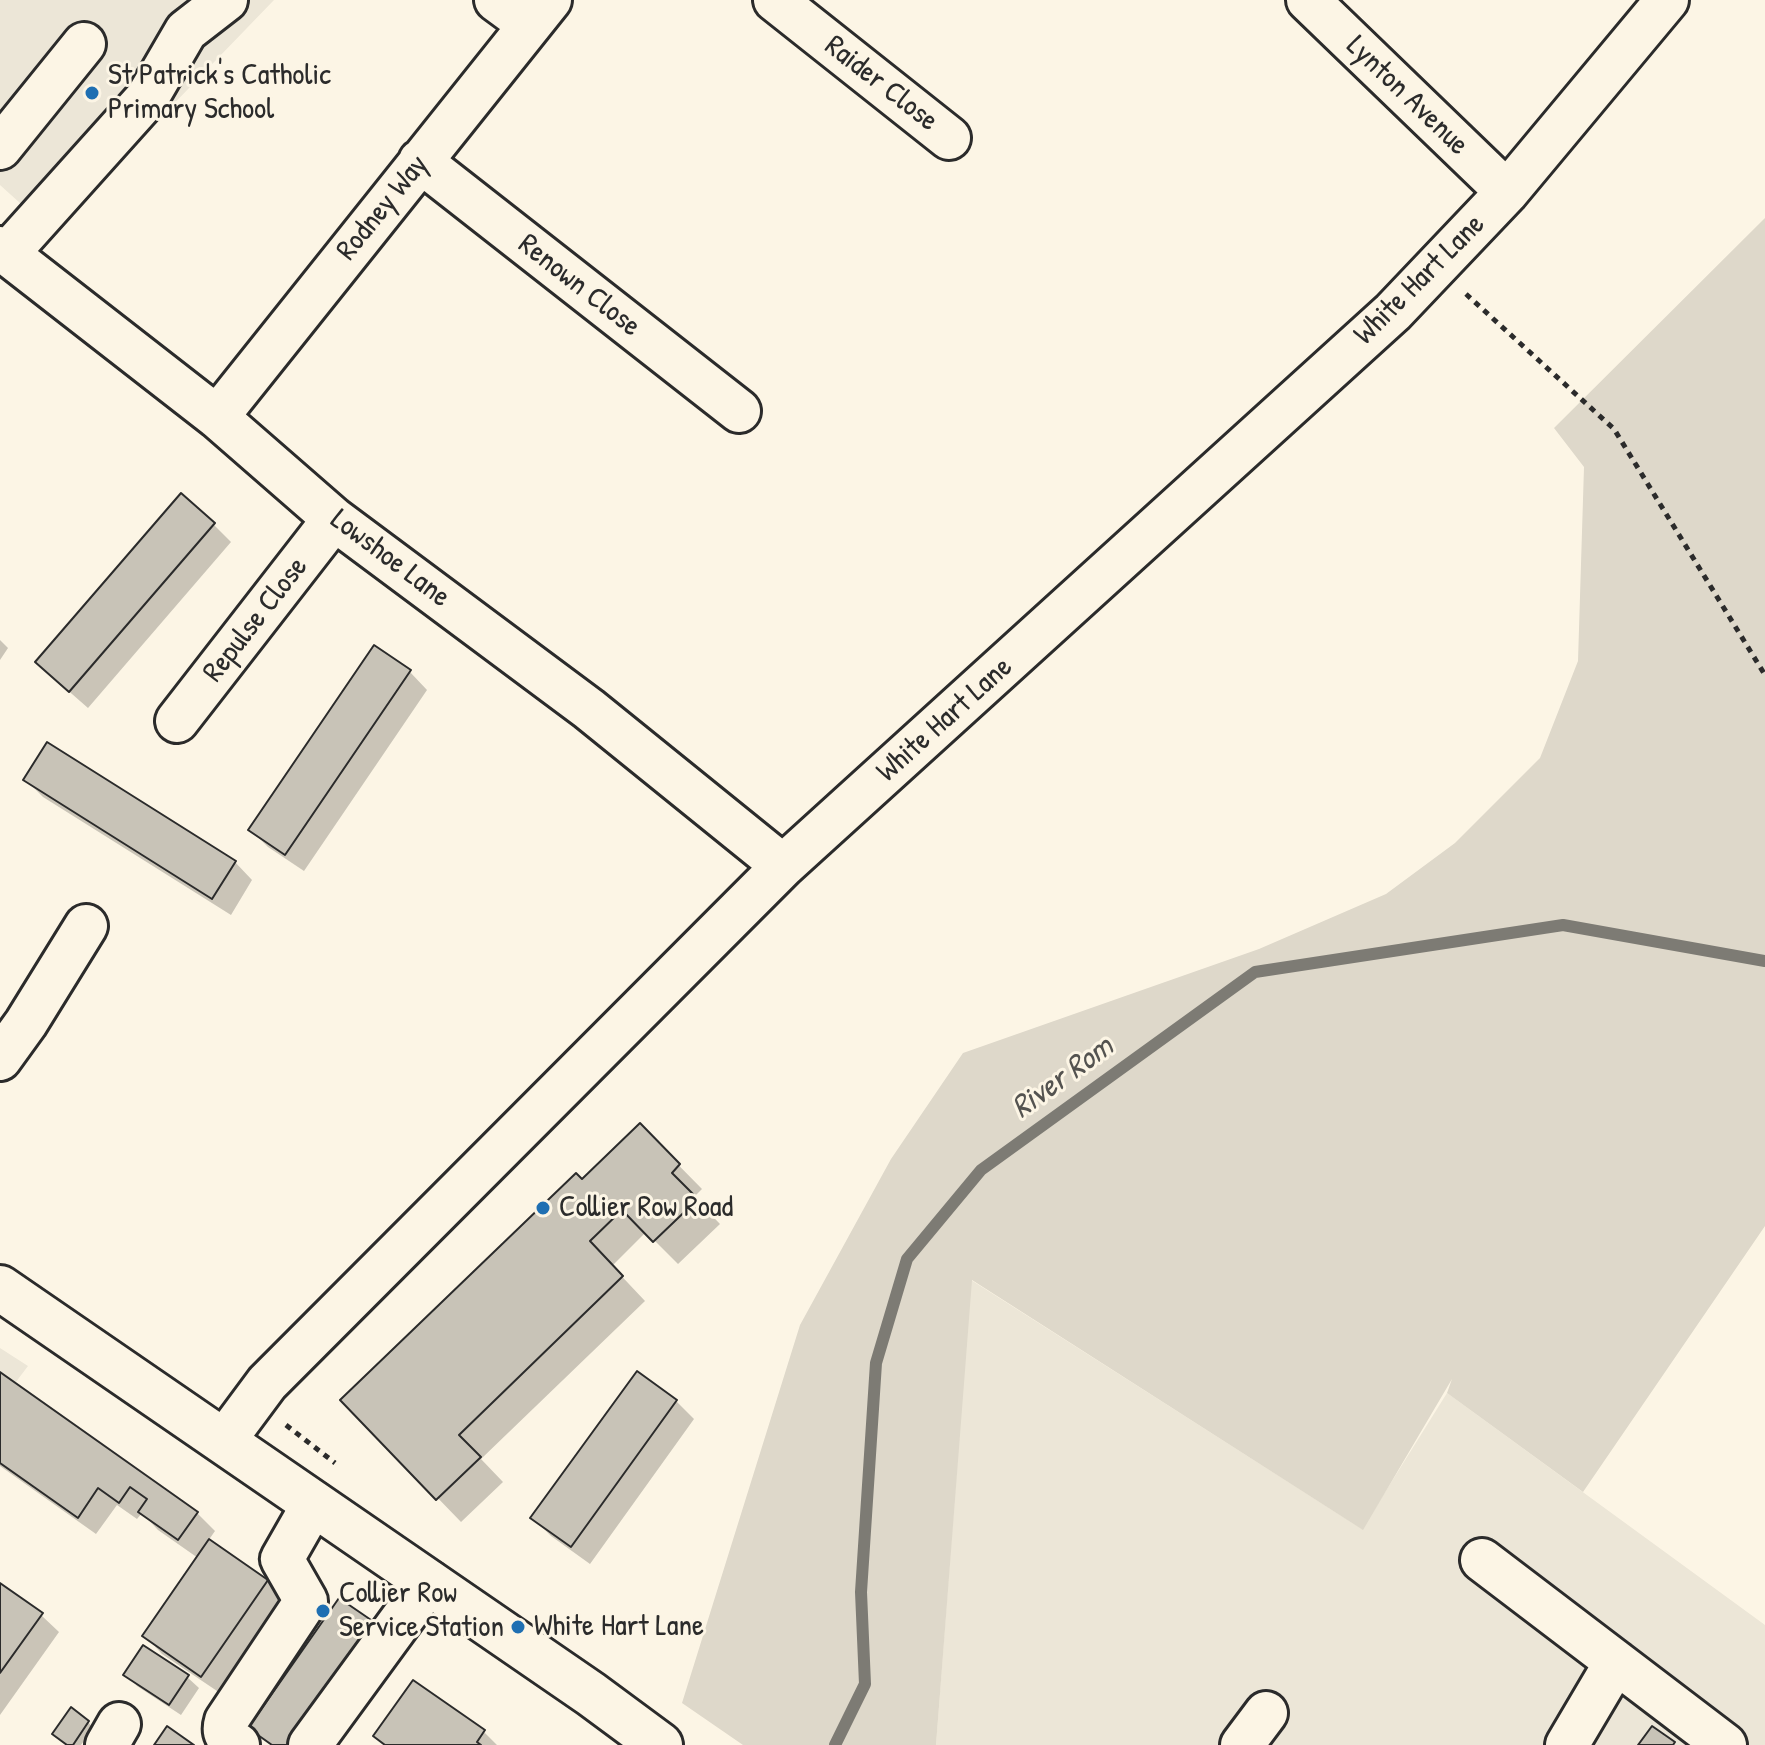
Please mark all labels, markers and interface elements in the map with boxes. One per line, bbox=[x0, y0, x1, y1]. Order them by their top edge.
street label: Raider Close bbox=[817, 29, 945, 139]
street label: Lynton Avenue bbox=[1338, 29, 1476, 163]
place label: St Patrick's Catholic Primary School bbox=[108, 58, 331, 128]
marker: St Patrick's Catholic Primary School bbox=[83, 84, 101, 102]
street label: Rodney Way bbox=[330, 148, 436, 268]
street label: White Hart Lane bbox=[1347, 207, 1493, 353]
street label: Renown Close bbox=[511, 227, 647, 345]
street label: Lowshoe Lane bbox=[323, 502, 457, 616]
street label: Repulse Close bbox=[196, 550, 316, 690]
street label: White Hart Lane bbox=[870, 650, 1020, 790]
water label: River Rom bbox=[1005, 1028, 1121, 1128]
place label: Collier Row Road bbox=[559, 1190, 733, 1226]
marker: Collier Row Road bbox=[534, 1199, 552, 1217]
place label: Collier Row Service Station bbox=[339, 1576, 504, 1646]
marker: Collier Row Service Station bbox=[314, 1602, 332, 1620]
place label: White Hart Lane bbox=[534, 1609, 704, 1645]
marker: White Hart Lane bbox=[509, 1618, 527, 1636]

